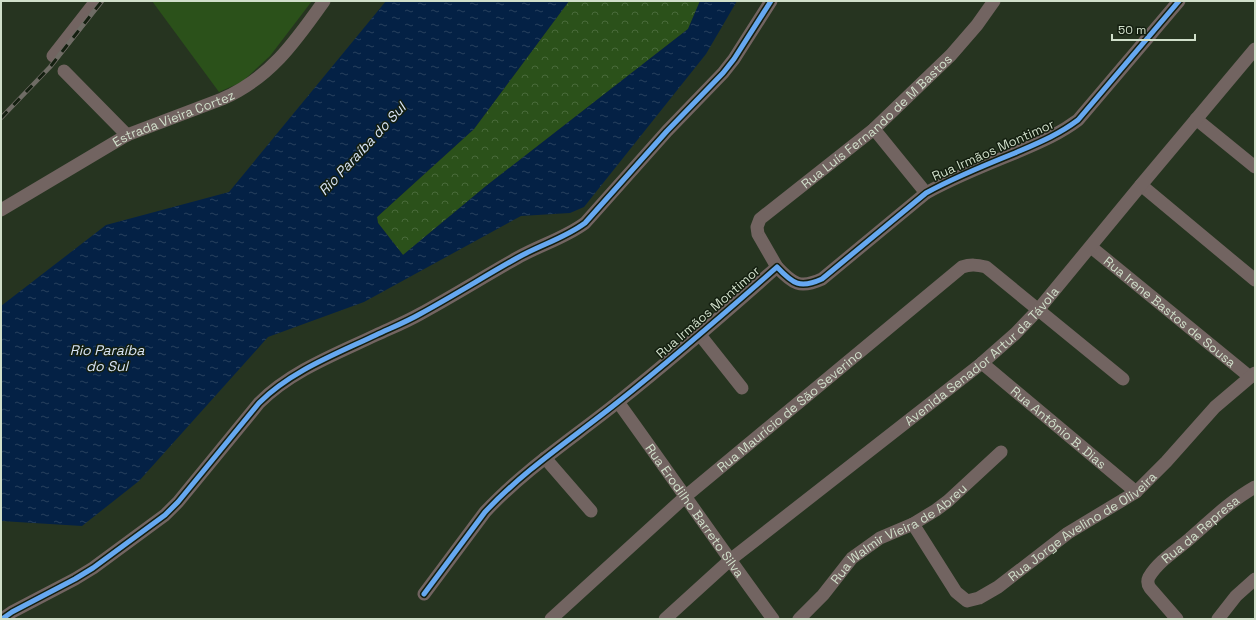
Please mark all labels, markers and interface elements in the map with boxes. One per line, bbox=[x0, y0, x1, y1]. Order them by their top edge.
scale bar bbox=[1112, 16, 1195, 42]
text: 50 m bbox=[1118, 22, 1146, 38]
street label: Rua Luís Fernando de M Bastos bbox=[798, 50, 956, 192]
street label: Estrada Vieira Cortez bbox=[109, 86, 238, 150]
water label: Rio Paraíba do Sul bbox=[315, 98, 411, 199]
street label: Rua Irmãos Montimor bbox=[929, 115, 1057, 185]
street label: Rua Irene Bastos de Sousa bbox=[1100, 252, 1240, 371]
street label: Rua Irmãos Montimor bbox=[653, 262, 763, 362]
street label: Avenida Senador Artur da Távola bbox=[901, 283, 1063, 429]
water label: Rio Paraíba do Sul bbox=[70, 341, 145, 375]
street label: Rua Maurício de São Severino bbox=[713, 345, 866, 476]
street label: Rua Antônio B. Dias bbox=[1007, 382, 1110, 472]
street label: Rua Erodilho Barreto Silva bbox=[642, 440, 749, 581]
street label: Rua Jorge Avelino de Oliveira bbox=[1004, 468, 1160, 585]
street label: Rua Walmir Vieira de Abreu bbox=[826, 480, 970, 587]
street label: Rua da Represa bbox=[1158, 491, 1243, 567]

